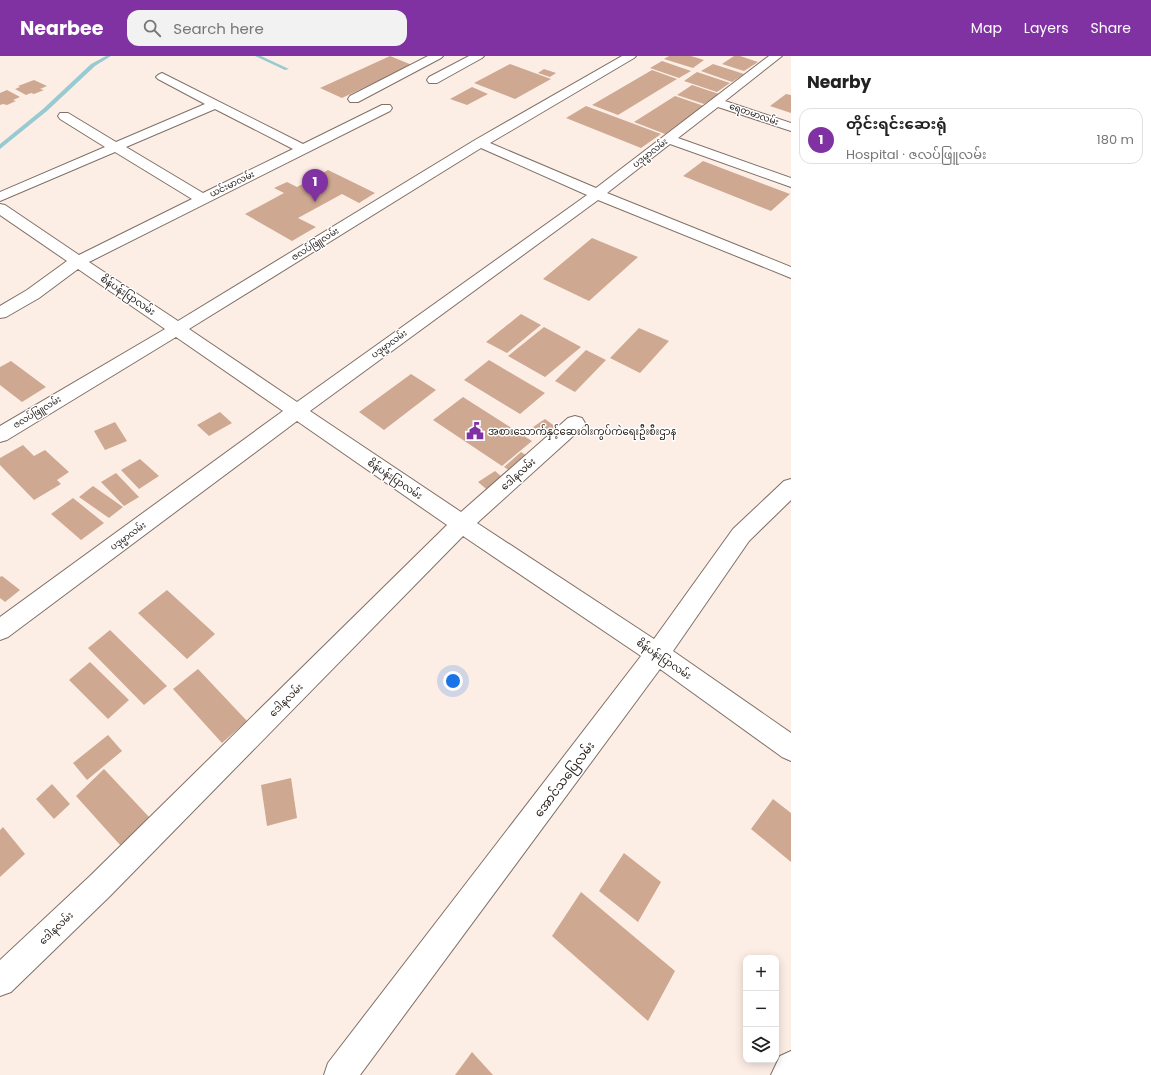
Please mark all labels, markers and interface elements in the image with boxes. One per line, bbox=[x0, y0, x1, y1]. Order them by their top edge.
search box bbox=[127, 10, 407, 46]
text: Nearbee bbox=[20, 15, 103, 42]
icon: search bbox=[141, 17, 163, 39]
text: Search here bbox=[173, 18, 264, 39]
text: Map bbox=[971, 18, 1002, 38]
text: Layers bbox=[1024, 18, 1068, 38]
text: Share bbox=[1090, 18, 1131, 38]
text: Nearby bbox=[807, 70, 871, 94]
street label: ရေတမာလမ်း bbox=[727, 100, 780, 129]
text: တိုင်းရင်းဆေးရုံ bbox=[846, 113, 947, 134]
text: 1 bbox=[819, 130, 823, 149]
text: 180 m bbox=[1097, 130, 1134, 149]
street label: ပဒုမ္မာလမ်း bbox=[630, 136, 671, 171]
text: Hospital · ဇလပ်ဖြူလမ်း bbox=[846, 145, 987, 164]
street label: ယင်းမာလမ်း bbox=[208, 168, 256, 200]
pin: 1 bbox=[302, 169, 328, 202]
street label: ဇလပ်ဖြူလမ်း bbox=[289, 225, 342, 264]
street label: စိန်ပန်းပြာလမ်း bbox=[97, 271, 158, 320]
street label: ပဒုမ္မာလမ်း bbox=[369, 327, 410, 362]
street label: ဇလပ်ဖြူလမ်း bbox=[11, 393, 64, 432]
public building icon: အစားသောက်နှင့်ဆေးဝါးကွပ်ကဲရေးဦးစီးဌာန bbox=[465, 421, 485, 441]
place label: အစားသောက်နှင့်ဆေးဝါးကွပ်ကဲရေးဦးစီးဌာန bbox=[488, 424, 676, 440]
street label: ဒေါနလမ်း bbox=[497, 454, 539, 495]
street label: စိန်ပန်းပြာလမ်း bbox=[364, 455, 425, 504]
street label: ပဒုမ္မာလမ်း bbox=[108, 519, 149, 554]
street label: စိန်ပန်းပြာလမ်း bbox=[633, 635, 694, 684]
your location bbox=[443, 671, 463, 691]
street label: ဒေါနလမ်း bbox=[266, 680, 307, 721]
street label: အောင်သပြေလမ်း bbox=[530, 738, 600, 822]
street label: ဒေါနလမ်း bbox=[36, 908, 77, 949]
map controls bbox=[743, 955, 779, 1063]
button: + bbox=[743, 955, 779, 991]
button: − bbox=[743, 991, 779, 1027]
button: layers bbox=[743, 1027, 779, 1063]

